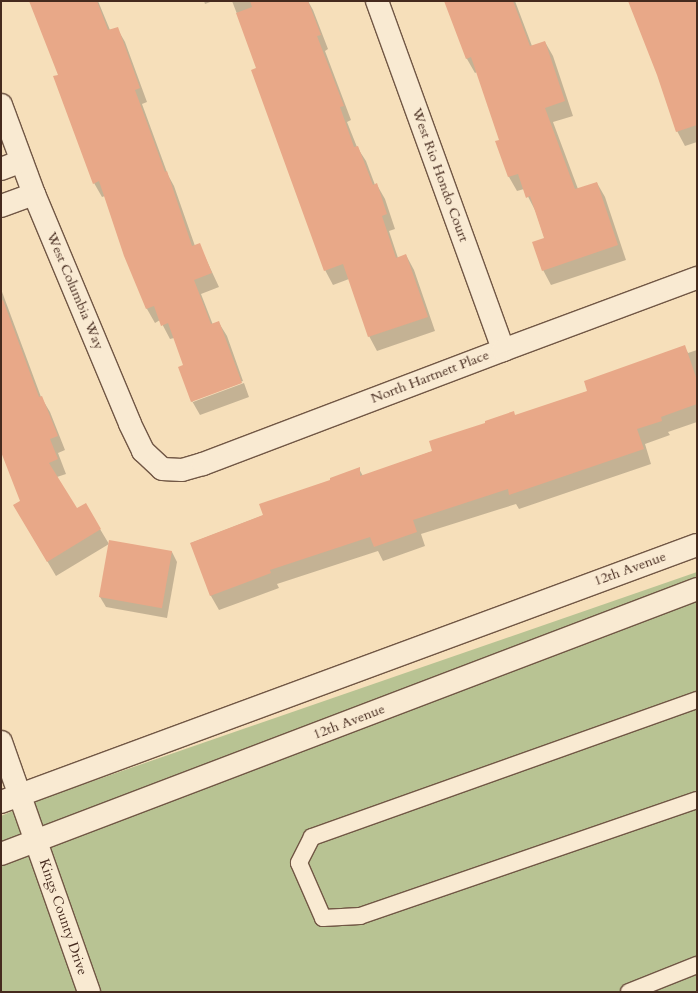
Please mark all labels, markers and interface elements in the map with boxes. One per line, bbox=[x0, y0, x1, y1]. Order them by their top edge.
street label: West Rio Hondo Court bbox=[408, 106, 472, 244]
street label: West Columbia Way bbox=[43, 230, 107, 352]
street label: North Hartnett Place bbox=[368, 347, 492, 407]
street label: 12th Avenue bbox=[592, 548, 668, 590]
street label: 12th Avenue bbox=[311, 701, 387, 743]
street label: Kings County Drive bbox=[35, 857, 91, 977]

